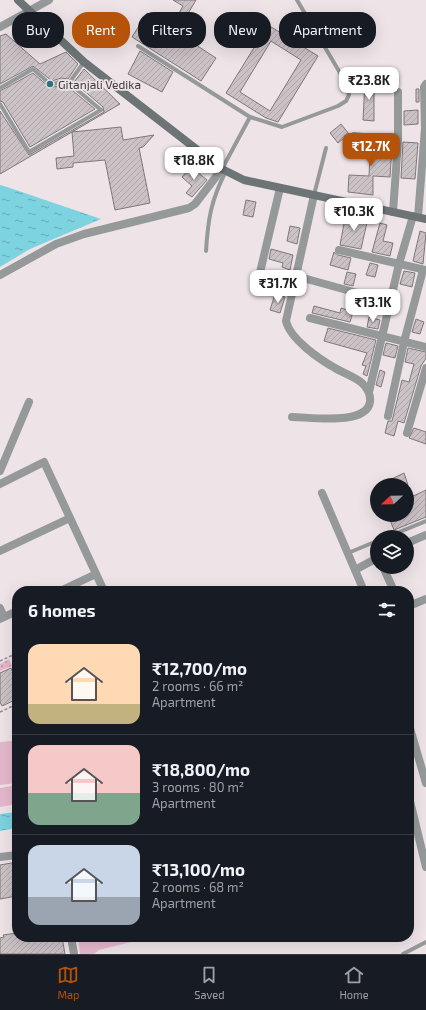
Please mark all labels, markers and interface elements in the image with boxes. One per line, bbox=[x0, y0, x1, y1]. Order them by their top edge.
chip: Buy bbox=[12, 12, 64, 48]
chip: Rent bbox=[72, 12, 130, 48]
chip: Filters bbox=[138, 12, 206, 48]
chip: New bbox=[214, 12, 271, 48]
chip: Apartment bbox=[279, 12, 376, 48]
pin: ₹23.8K bbox=[336, 67, 402, 101]
text: ₹23.8K bbox=[348, 72, 390, 88]
place label: Gitanjali Vedika bbox=[58, 77, 141, 92]
marker: Gitanjali Vedika bbox=[45, 79, 55, 89]
pin: ₹12.7K bbox=[338, 133, 404, 167]
text: ₹12.7K bbox=[352, 138, 390, 154]
pin: ₹18.8K bbox=[161, 147, 227, 181]
text: ₹18.8K bbox=[174, 152, 214, 168]
pin: ₹10.3K bbox=[321, 198, 387, 232]
text: ₹10.3K bbox=[334, 203, 374, 219]
pin: ₹31.7K bbox=[245, 270, 311, 304]
text: ₹31.7K bbox=[259, 275, 297, 291]
pin: ₹13.1K bbox=[340, 289, 406, 323]
text: ₹13.1K bbox=[354, 294, 392, 310]
north arrow bbox=[370, 478, 414, 522]
map controls bbox=[370, 478, 414, 574]
button: layers bbox=[370, 530, 414, 574]
icon: filters bbox=[376, 599, 398, 621]
text: 6 homes bbox=[28, 600, 96, 620]
text: ₹12,700/mo bbox=[152, 658, 247, 678]
icon: home bbox=[60, 660, 108, 708]
text: 2 rooms · 66 m² bbox=[152, 678, 243, 694]
text: Apartment bbox=[152, 694, 216, 710]
text: ₹18,800/mo bbox=[152, 759, 250, 779]
icon: home bbox=[60, 761, 108, 809]
text: 3 rooms · 80 m² bbox=[152, 779, 244, 795]
text: Apartment bbox=[152, 795, 216, 811]
text: ₹13,100/mo bbox=[152, 859, 245, 879]
icon: home bbox=[60, 861, 108, 909]
text: 2 rooms · 68 m² bbox=[152, 879, 244, 895]
text: Apartment bbox=[152, 895, 216, 911]
tab: Map bbox=[57, 964, 80, 1001]
tab: Saved bbox=[194, 964, 225, 1001]
tab: Home bbox=[339, 964, 369, 1001]

